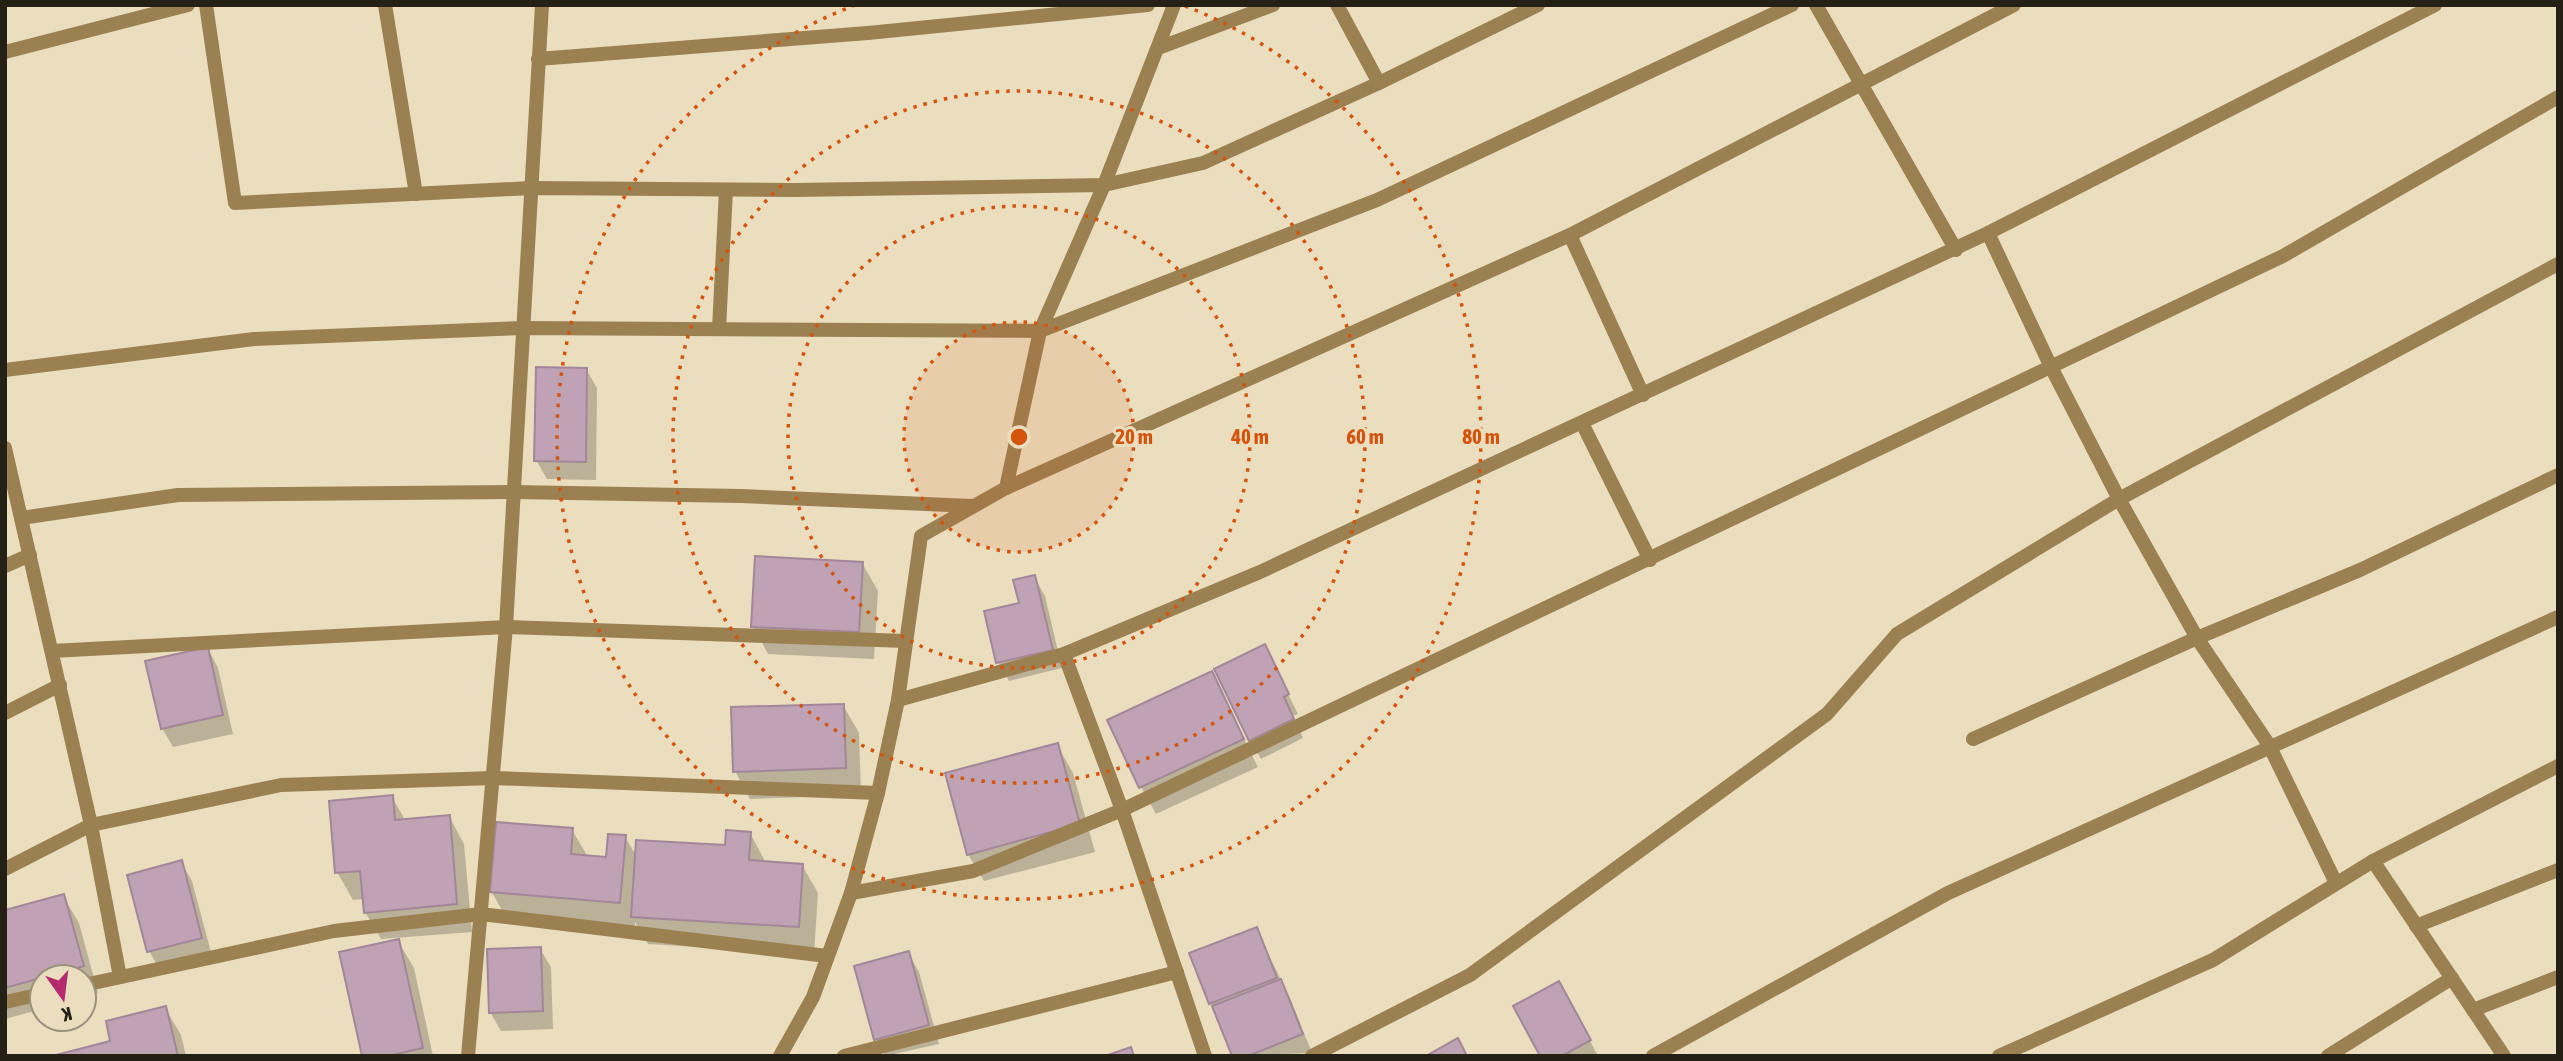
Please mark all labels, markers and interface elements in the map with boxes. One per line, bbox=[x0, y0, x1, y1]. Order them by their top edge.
text: 20 m bbox=[1115, 424, 1153, 448]
text: 40 m bbox=[1230, 424, 1269, 448]
text: 60 m bbox=[1346, 424, 1384, 448]
text: 80 m bbox=[1462, 424, 1500, 448]
centre of rings bbox=[1007, 425, 1031, 449]
north arrow bbox=[28, 963, 98, 1033]
text: K bbox=[59, 1003, 74, 1026]

